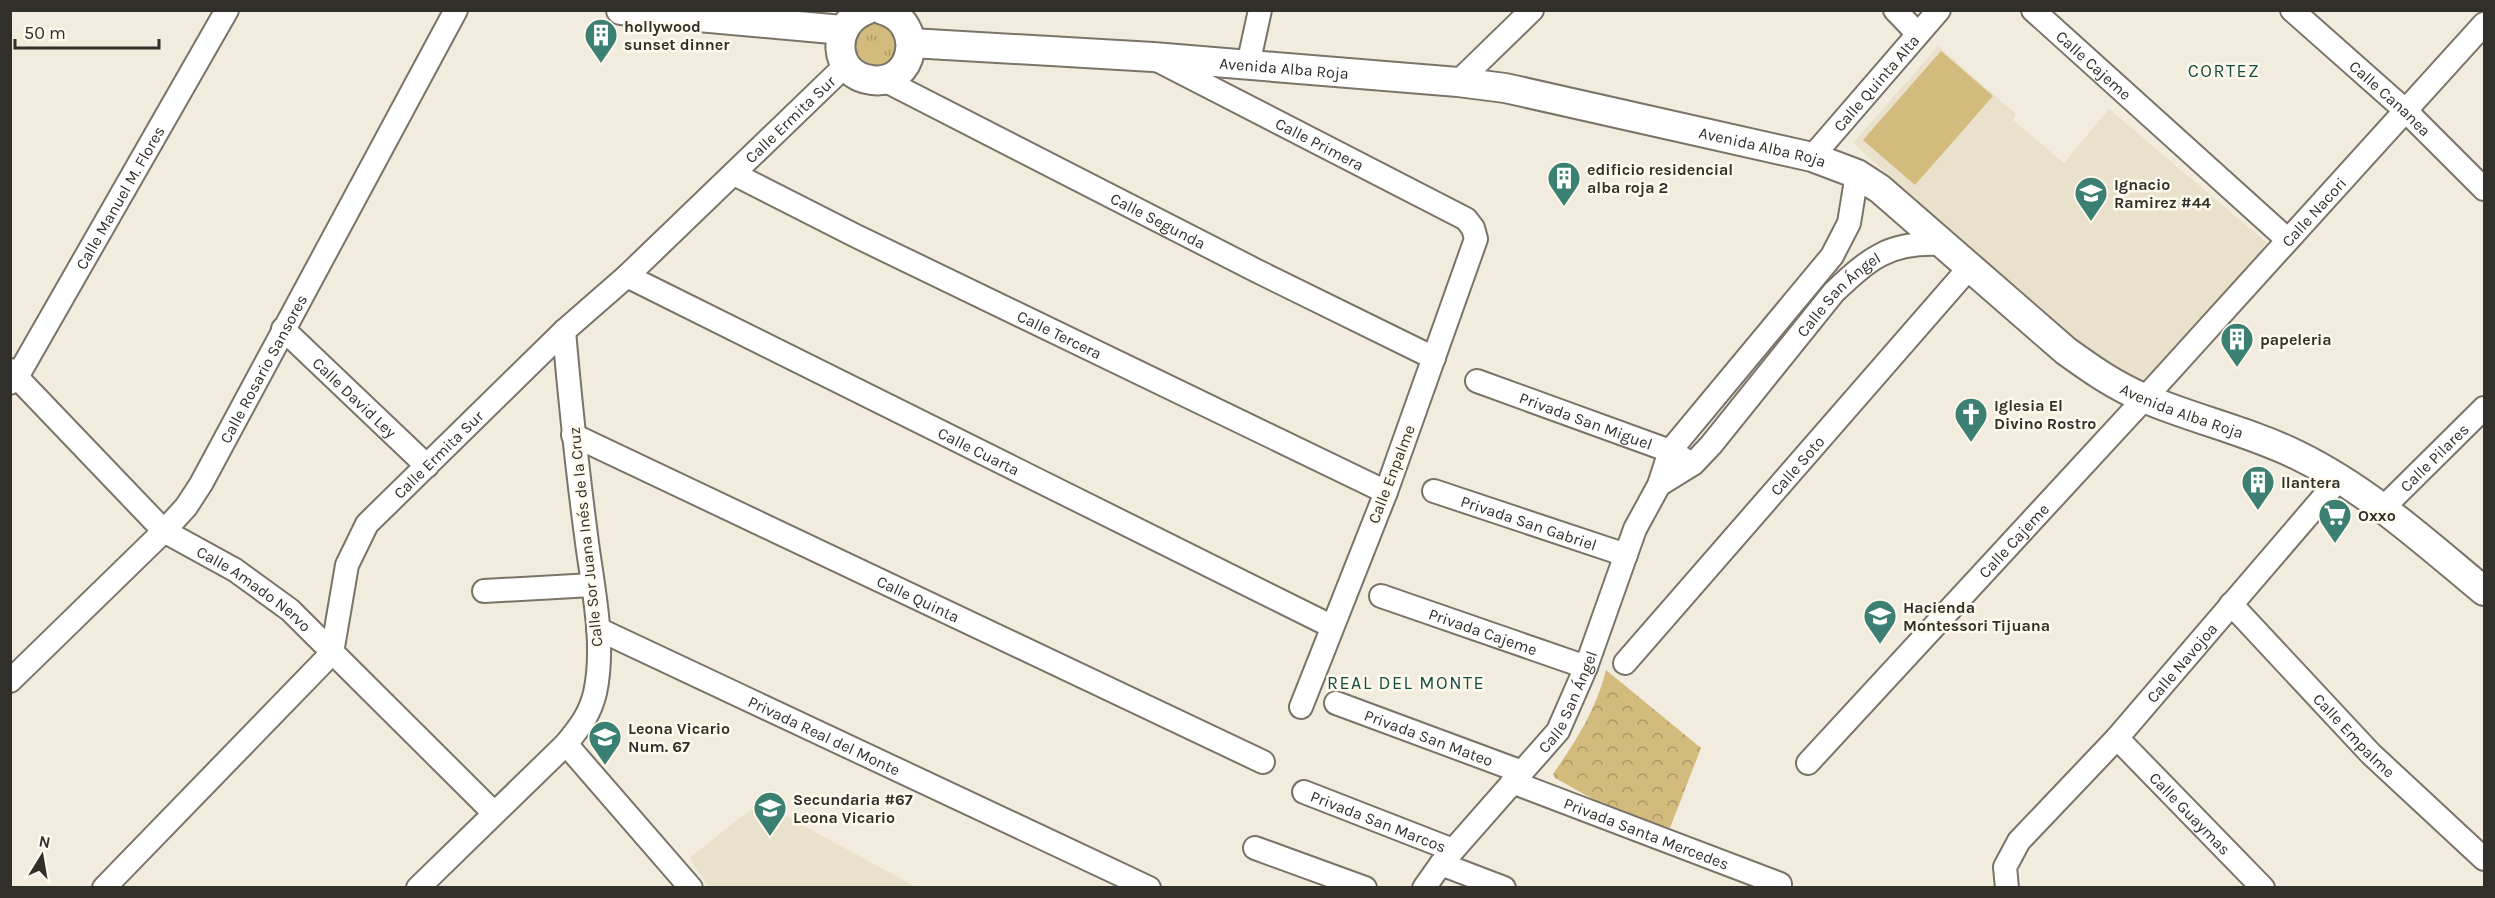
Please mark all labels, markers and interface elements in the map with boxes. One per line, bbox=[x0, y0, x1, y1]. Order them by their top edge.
scale bar bbox=[15, 12, 159, 50]
building icon: hollywood sunset dinner bbox=[583, 17, 619, 64]
place label: hollywood sunset dinner bbox=[624, 17, 730, 54]
text: 50 m bbox=[24, 22, 66, 44]
street label: Calle Cajeme bbox=[2052, 27, 2135, 104]
street label: Calle Quinta Alta bbox=[1830, 31, 1923, 135]
street label: Avenida Alba Roja bbox=[1219, 53, 1350, 83]
street label: Calle Cananea bbox=[2345, 57, 2435, 140]
district label: CORTEZ bbox=[2188, 60, 2260, 82]
street label: Calle Ermita Sur bbox=[741, 71, 840, 167]
street label: Calle Primera bbox=[1272, 114, 1367, 175]
street label: Calle Manuel M. Flores bbox=[72, 123, 169, 273]
street label: Avenida Alba Roja bbox=[1697, 123, 1829, 171]
building icon: edificio residencial alba roja 2 bbox=[1546, 160, 1582, 207]
place label: edificio residencial alba roja 2 bbox=[1587, 160, 1733, 197]
street label: Calle Nacori bbox=[2278, 174, 2350, 251]
school or university icon: Ignacio Ramirez #44 bbox=[2073, 175, 2109, 222]
place label: Ignacio Ramirez #44 bbox=[2114, 175, 2211, 212]
street label: Calle Segunda bbox=[1107, 189, 1209, 253]
street label: Calle San Ángel bbox=[1793, 248, 1884, 341]
street label: Calle Rosario Sansores bbox=[216, 291, 311, 447]
street label: Calle Tercera bbox=[1014, 306, 1105, 363]
building icon: papeleria bbox=[2219, 321, 2255, 368]
place label: papeleria bbox=[2260, 330, 2332, 349]
street label: Calle David Ley bbox=[309, 353, 401, 442]
street label: Avenida Alba Roja bbox=[2117, 379, 2246, 442]
street label: Privada San Miguel bbox=[1517, 388, 1655, 454]
church icon: Iglesia El Divino Rostro bbox=[1953, 396, 1989, 443]
place label: Iglesia El Divino Rostro bbox=[1994, 396, 2096, 433]
street label: Calle Ermita Sur bbox=[390, 406, 487, 503]
street label: Calle Pilares bbox=[2396, 420, 2473, 496]
street label: Calle Enpalme bbox=[1364, 422, 1419, 526]
street label: Calle Cuarta bbox=[935, 423, 1023, 480]
street label: Calle Sor Juana Inés de la Cruz bbox=[565, 426, 606, 648]
street label: Calle Soto bbox=[1766, 432, 1829, 499]
building icon: llantera bbox=[2240, 464, 2276, 511]
place label: llantera bbox=[2281, 473, 2341, 492]
street label: Privada San Gabriel bbox=[1458, 492, 1599, 555]
supermarket icon: Oxxo bbox=[2317, 497, 2353, 544]
street label: Calle Cajeme bbox=[1975, 499, 2053, 582]
place label: Oxxo bbox=[2358, 506, 2396, 525]
street label: Calle Amado Nervo bbox=[193, 542, 315, 636]
street label: Calle Quinta bbox=[874, 571, 962, 627]
school or university icon: Hacienda Montessori Tijuana bbox=[1862, 598, 1898, 645]
place label: Hacienda Montessori Tijuana bbox=[1903, 598, 2050, 635]
street label: Privada Cajeme bbox=[1426, 604, 1540, 659]
street label: Calle Navojoa bbox=[2143, 619, 2221, 707]
street label: Calle San Ángel bbox=[1534, 648, 1601, 757]
district label: REAL DEL MONTE bbox=[1327, 672, 1485, 694]
street label: Calle Empalme bbox=[2309, 689, 2399, 781]
street label: Privada Real del Monte bbox=[745, 692, 903, 780]
street label: Privada San Mateo bbox=[1362, 705, 1496, 770]
school or university icon: Leona Vicario Num. 67 bbox=[587, 719, 623, 766]
place label: Leona Vicario Num. 67 bbox=[628, 719, 730, 756]
street label: Calle Guaymas bbox=[2145, 768, 2234, 859]
street label: Privada San Marcos bbox=[1308, 787, 1449, 856]
school or university icon: Secundaria #67 Leona Vicario bbox=[752, 790, 788, 837]
place label: Secundaria #67 Leona Vicario bbox=[793, 790, 913, 827]
street label: Privada Santa Mercedes bbox=[1561, 794, 1732, 874]
north arrow bbox=[12, 826, 72, 886]
text: N bbox=[37, 831, 52, 852]

